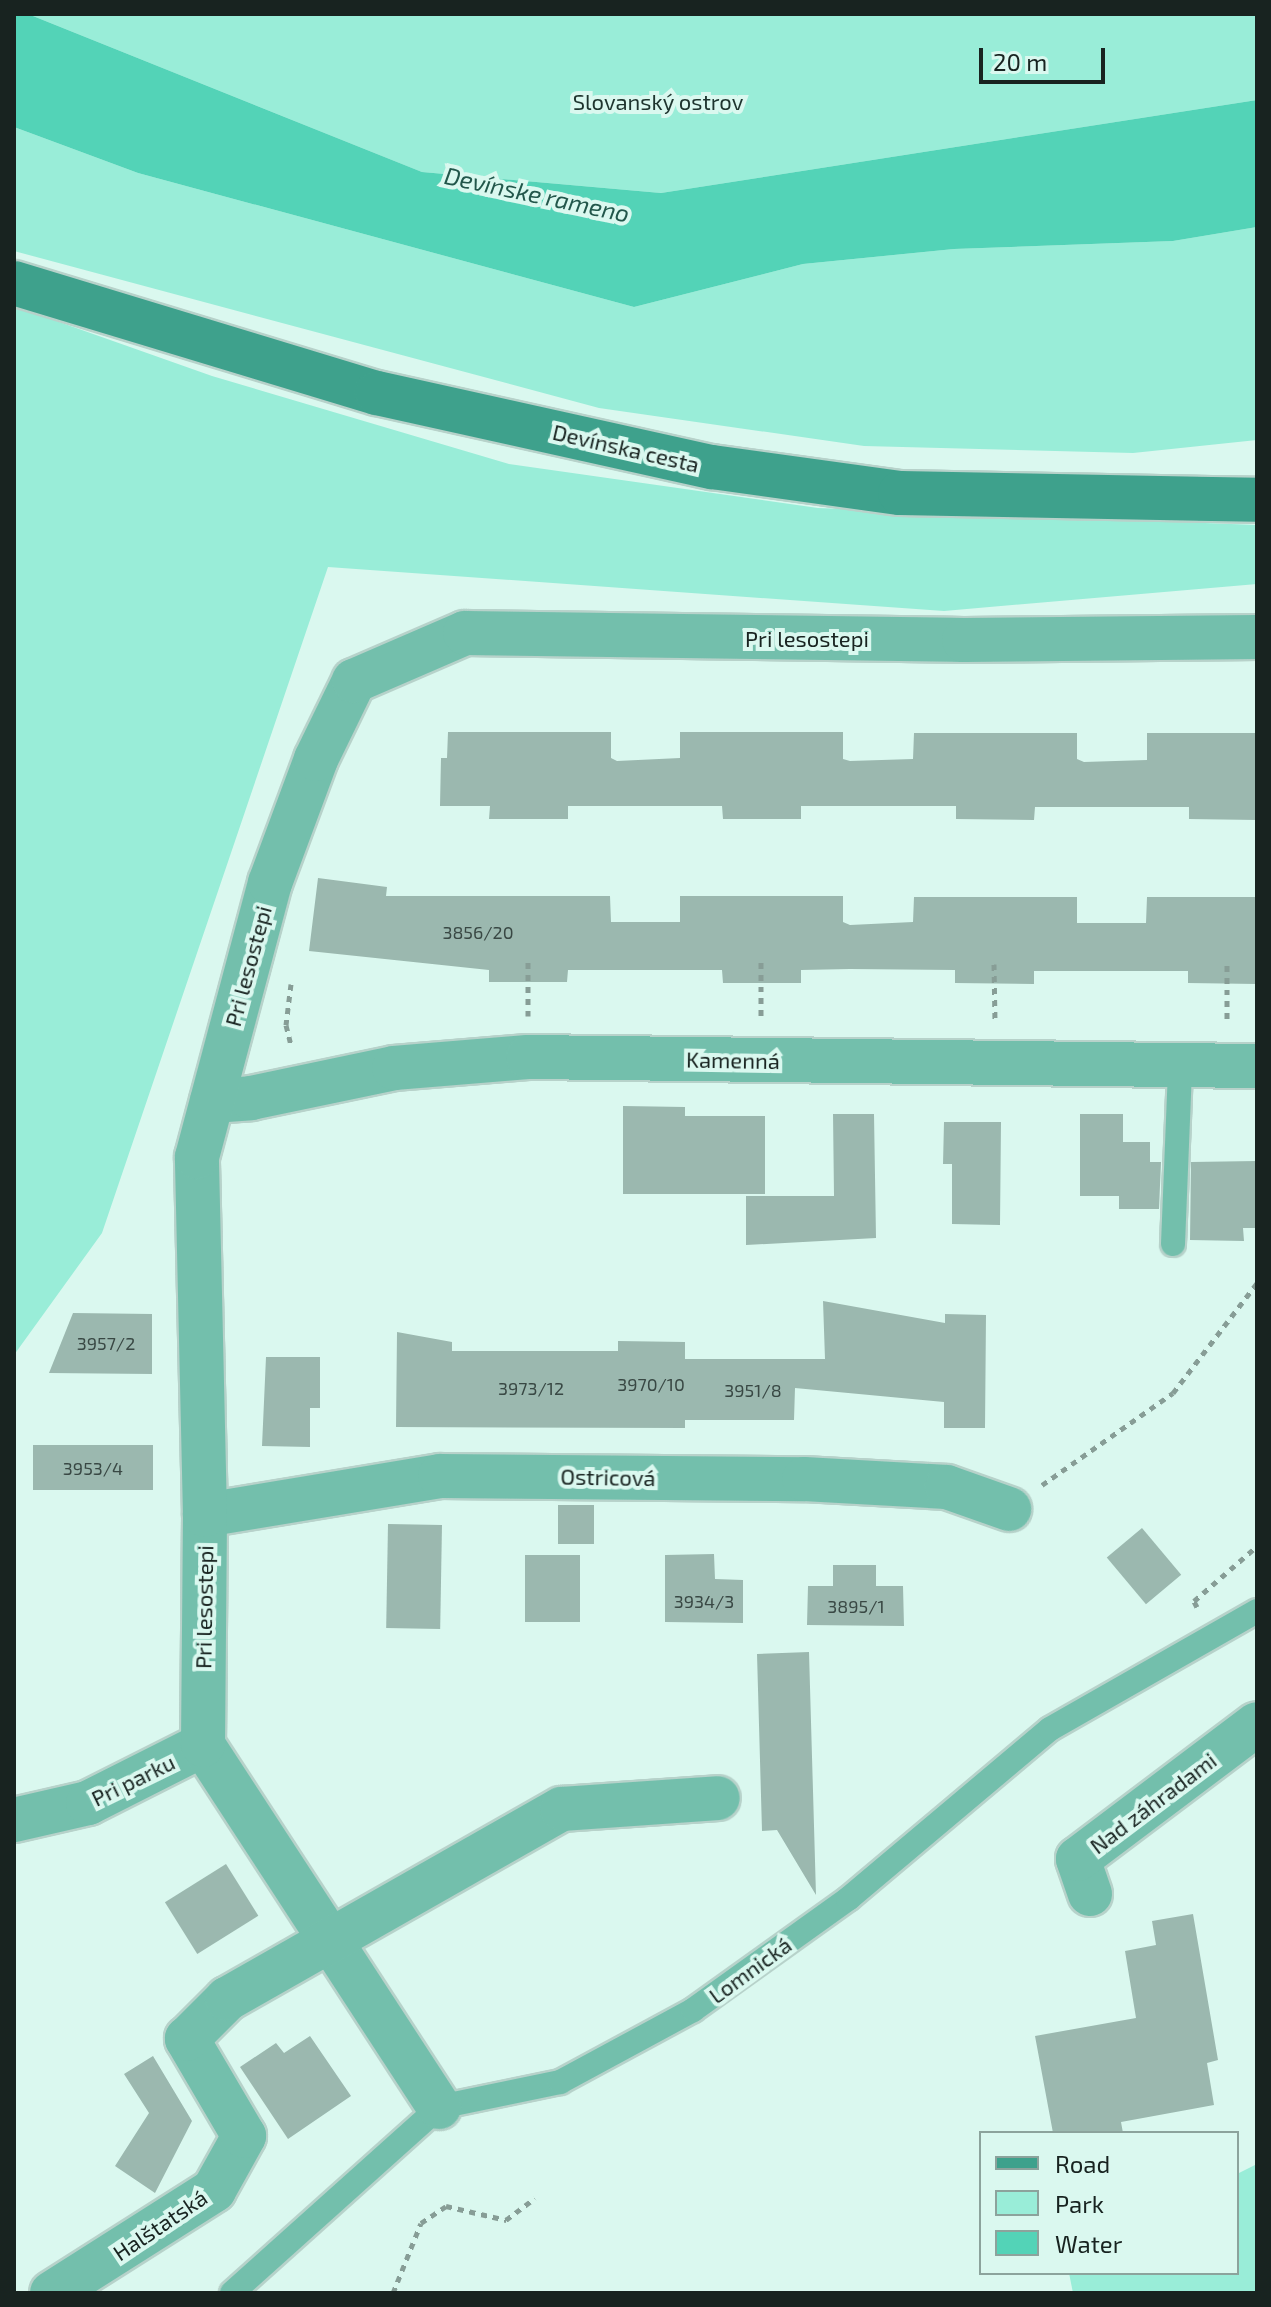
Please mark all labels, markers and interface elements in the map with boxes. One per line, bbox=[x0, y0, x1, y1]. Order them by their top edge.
scale bar bbox=[983, 32, 1109, 82]
text: 20 m bbox=[993, 47, 1047, 76]
park label: Slovanský ostrov bbox=[572, 89, 744, 115]
water label: Devínske rameno bbox=[442, 160, 632, 228]
street label: Devínska cesta bbox=[550, 418, 702, 478]
street label: Pri lesostepi bbox=[745, 626, 869, 652]
street label: Pri lesostepi bbox=[219, 903, 277, 1029]
house number: 3856/20 bbox=[442, 921, 514, 943]
street label: Kamenná bbox=[686, 1046, 780, 1074]
house number: 3957/2 bbox=[77, 1332, 135, 1354]
house number: 3970/10 bbox=[617, 1373, 685, 1395]
house number: 3973/12 bbox=[498, 1377, 564, 1399]
house number: 3951/8 bbox=[724, 1379, 782, 1401]
house number: 3953/4 bbox=[63, 1457, 123, 1479]
street label: Ostricová bbox=[560, 1463, 656, 1491]
street label: Pri lesostepi bbox=[190, 1545, 218, 1669]
house number: 3934/3 bbox=[674, 1590, 734, 1612]
house number: 3895/1 bbox=[827, 1595, 885, 1617]
street label: Nad záhradami bbox=[1085, 1747, 1221, 1859]
street label: Pri parku bbox=[87, 1749, 179, 1811]
street label: Lomnická bbox=[704, 1931, 796, 2009]
legend bbox=[979, 2131, 1239, 2275]
text: Road bbox=[1055, 2149, 1110, 2178]
street label: Halštatská bbox=[108, 2184, 212, 2266]
text: Park bbox=[1055, 2189, 1104, 2218]
text: Water bbox=[1055, 2229, 1122, 2258]

